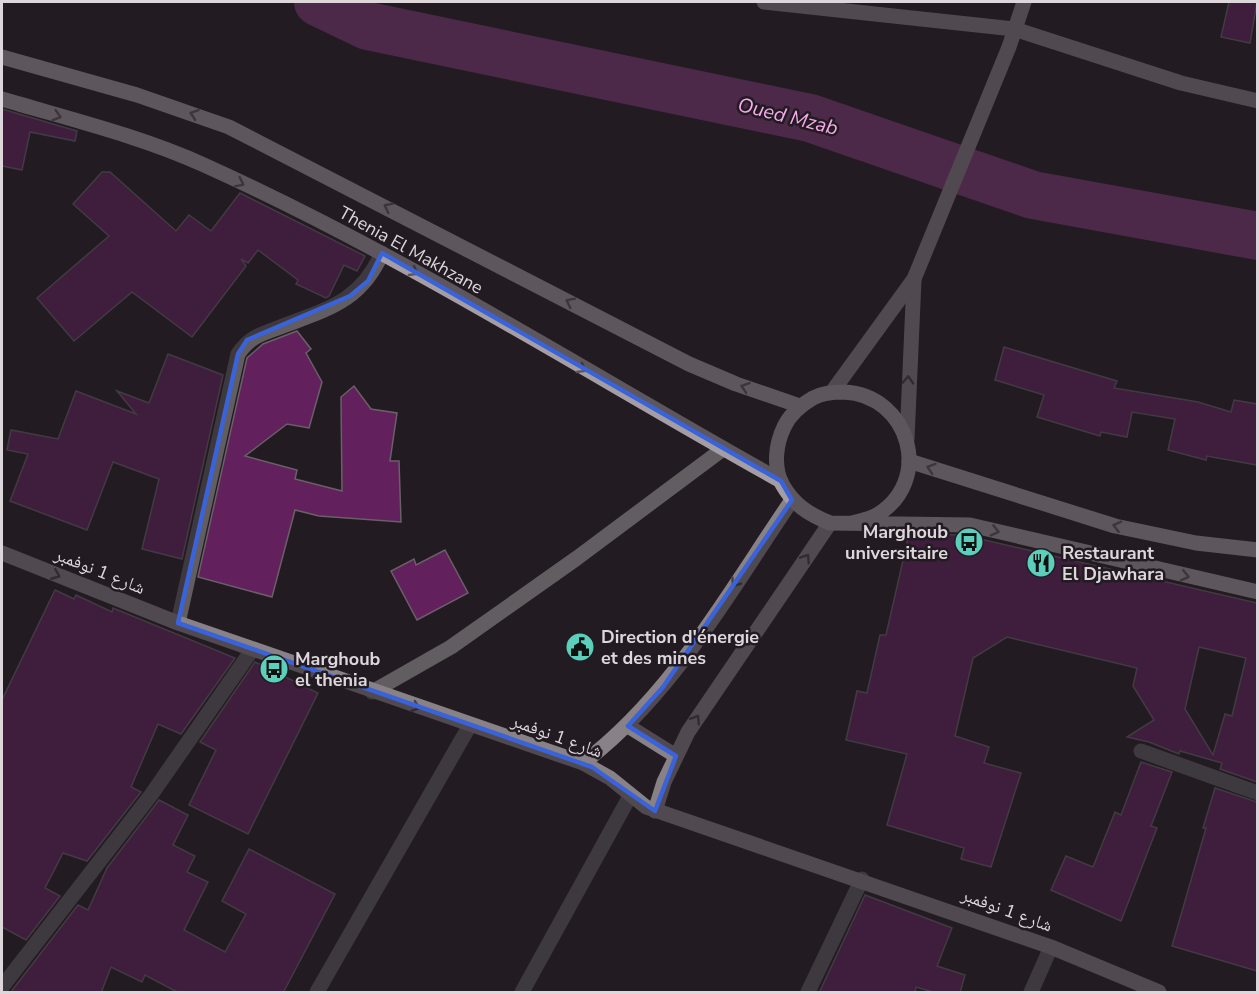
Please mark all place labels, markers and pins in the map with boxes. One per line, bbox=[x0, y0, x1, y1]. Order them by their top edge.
place label: Marghoub universitaire bbox=[845, 520, 948, 565]
bus stop icon: Marghoub universitaire bbox=[953, 526, 985, 558]
place label: Restaurant El Djawhara bbox=[1062, 541, 1164, 586]
restaurant icon: Restaurant El Djawhara bbox=[1025, 547, 1057, 579]
place label: Direction d'énergie et des mines bbox=[601, 625, 759, 670]
public building icon: Direction d'énergie et des mines bbox=[564, 631, 596, 663]
place label: Marghoub el thenia bbox=[295, 647, 381, 692]
bus stop icon: Marghoub el thenia bbox=[258, 653, 290, 685]

